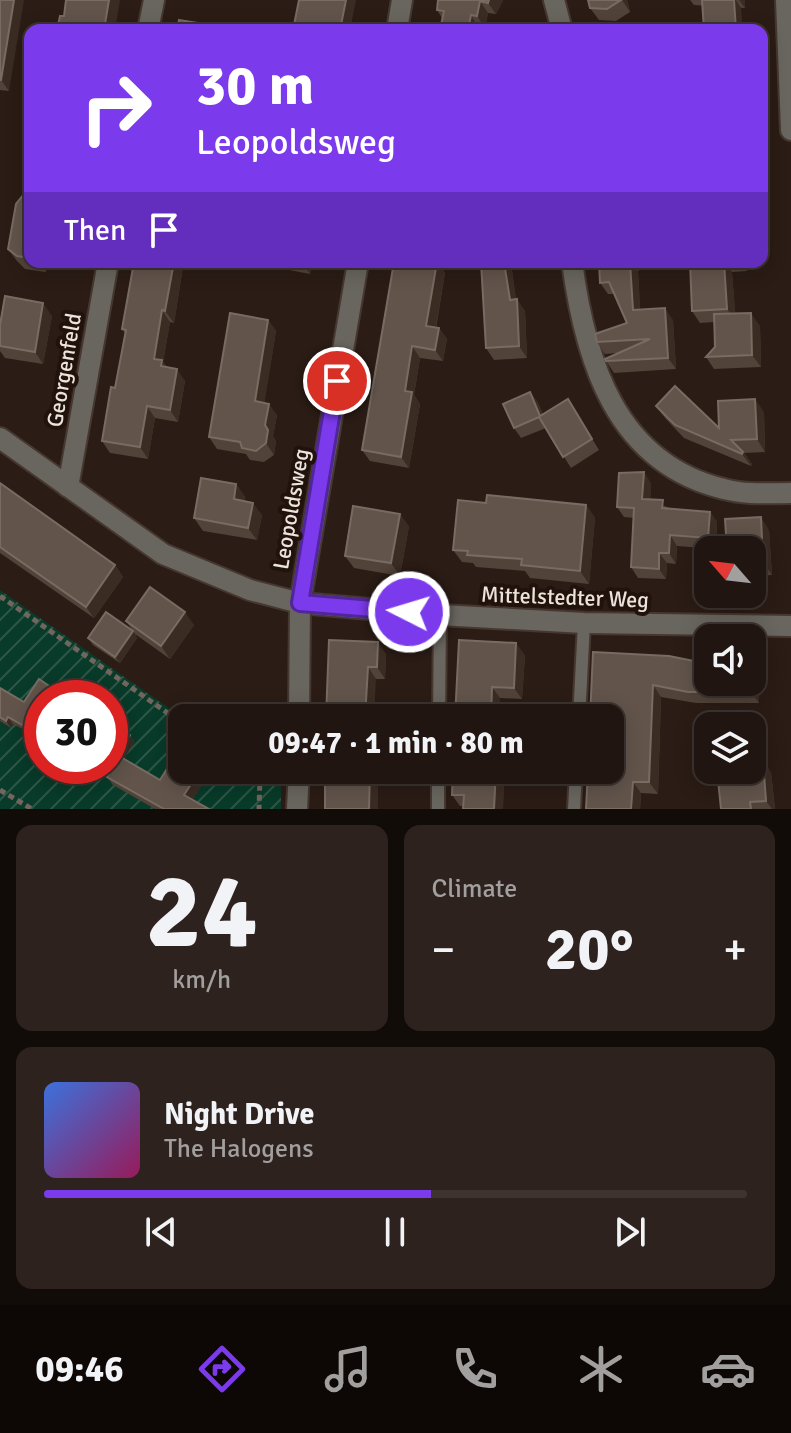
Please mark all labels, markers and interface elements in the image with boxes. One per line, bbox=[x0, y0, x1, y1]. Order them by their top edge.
text: 30 m bbox=[196, 51, 314, 120]
icon: right bbox=[64, 56, 168, 160]
text: Leopoldsweg bbox=[196, 120, 396, 165]
icon: arrive bbox=[142, 208, 186, 252]
text: Then bbox=[64, 212, 126, 249]
street label: Georgenfeld bbox=[41, 311, 87, 429]
pin bbox=[303, 347, 371, 415]
icon: arrive bbox=[315, 359, 359, 403]
street label: Leopoldsweg bbox=[267, 446, 315, 572]
north arrow bbox=[694, 536, 766, 608]
map controls bbox=[694, 536, 766, 784]
position arrow bbox=[367, 570, 451, 654]
street label: Mittelstedter Weg bbox=[481, 581, 649, 613]
button: sound bbox=[694, 624, 766, 696]
speed limit sign: 30 bbox=[24, 680, 128, 784]
button: layers bbox=[694, 712, 766, 784]
text: 09:47 · 1 min · 80 m bbox=[268, 725, 524, 762]
text: 24 bbox=[146, 848, 258, 976]
text: Climate bbox=[432, 873, 517, 905]
text: 20° bbox=[545, 913, 634, 987]
text: − bbox=[432, 923, 455, 977]
text: + bbox=[723, 923, 747, 977]
text: km/h bbox=[172, 964, 231, 996]
text: Night Drive bbox=[164, 1096, 314, 1133]
text: The Halogens bbox=[164, 1133, 314, 1165]
icon: previous bbox=[139, 1210, 183, 1254]
icon: pause bbox=[373, 1210, 417, 1254]
icon: next bbox=[608, 1210, 652, 1254]
icon: directions bbox=[194, 1341, 250, 1397]
icon: music bbox=[320, 1341, 376, 1397]
icon: phone bbox=[447, 1341, 503, 1397]
icon: climate bbox=[573, 1341, 629, 1397]
icon: car bbox=[700, 1341, 756, 1397]
text: 09:46 bbox=[35, 1347, 124, 1392]

